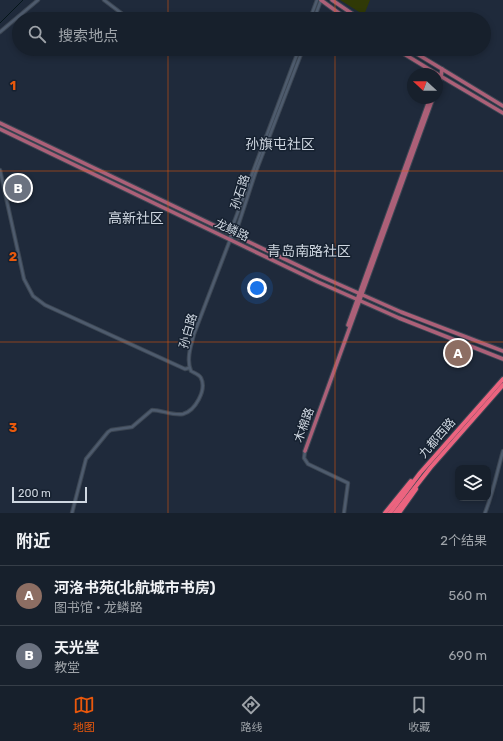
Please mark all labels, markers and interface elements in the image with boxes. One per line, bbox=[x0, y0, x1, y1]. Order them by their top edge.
search box bbox=[12, 12, 491, 56]
icon: search bbox=[26, 23, 48, 45]
text: 搜索地点 bbox=[58, 27, 118, 45]
north arrow bbox=[407, 68, 443, 104]
text: 1 bbox=[10, 78, 16, 93]
district label: 孙旗屯社区 bbox=[245, 136, 315, 153]
pin: B bbox=[5, 173, 31, 203]
street label: 孙石路 bbox=[228, 173, 252, 211]
district label: 高新社区 bbox=[108, 210, 164, 227]
street label: 龙鳞路 bbox=[213, 216, 251, 244]
district label: 青岛南路社区 bbox=[267, 243, 351, 260]
text: 2 bbox=[9, 249, 17, 264]
your location bbox=[247, 278, 267, 298]
street label: 孙白路 bbox=[176, 312, 200, 350]
pin: A bbox=[445, 338, 471, 368]
street label: 木棉路 bbox=[291, 406, 317, 444]
street label: 九都西路 bbox=[416, 415, 458, 461]
text: 3 bbox=[9, 420, 18, 435]
map controls bbox=[455, 465, 491, 501]
button: layers bbox=[455, 465, 491, 501]
scale bar bbox=[12, 485, 87, 504]
text: 200 m bbox=[18, 487, 51, 500]
text: 附近 bbox=[16, 531, 50, 551]
text: 2个结果 bbox=[440, 533, 487, 548]
text: 河洛书苑(北航城市书房) bbox=[54, 579, 216, 597]
text: A bbox=[24, 588, 34, 603]
text: 560 m bbox=[448, 588, 487, 603]
text: 图书馆 · 龙鳞路 bbox=[54, 600, 143, 615]
text: 天光堂 bbox=[54, 639, 99, 657]
text: B bbox=[24, 648, 34, 663]
text: 690 m bbox=[448, 648, 487, 663]
text: 教堂 bbox=[54, 660, 80, 675]
tab: 地图 bbox=[73, 694, 95, 734]
tab: 路线 bbox=[240, 694, 262, 734]
tab: 收藏 bbox=[408, 694, 430, 734]

